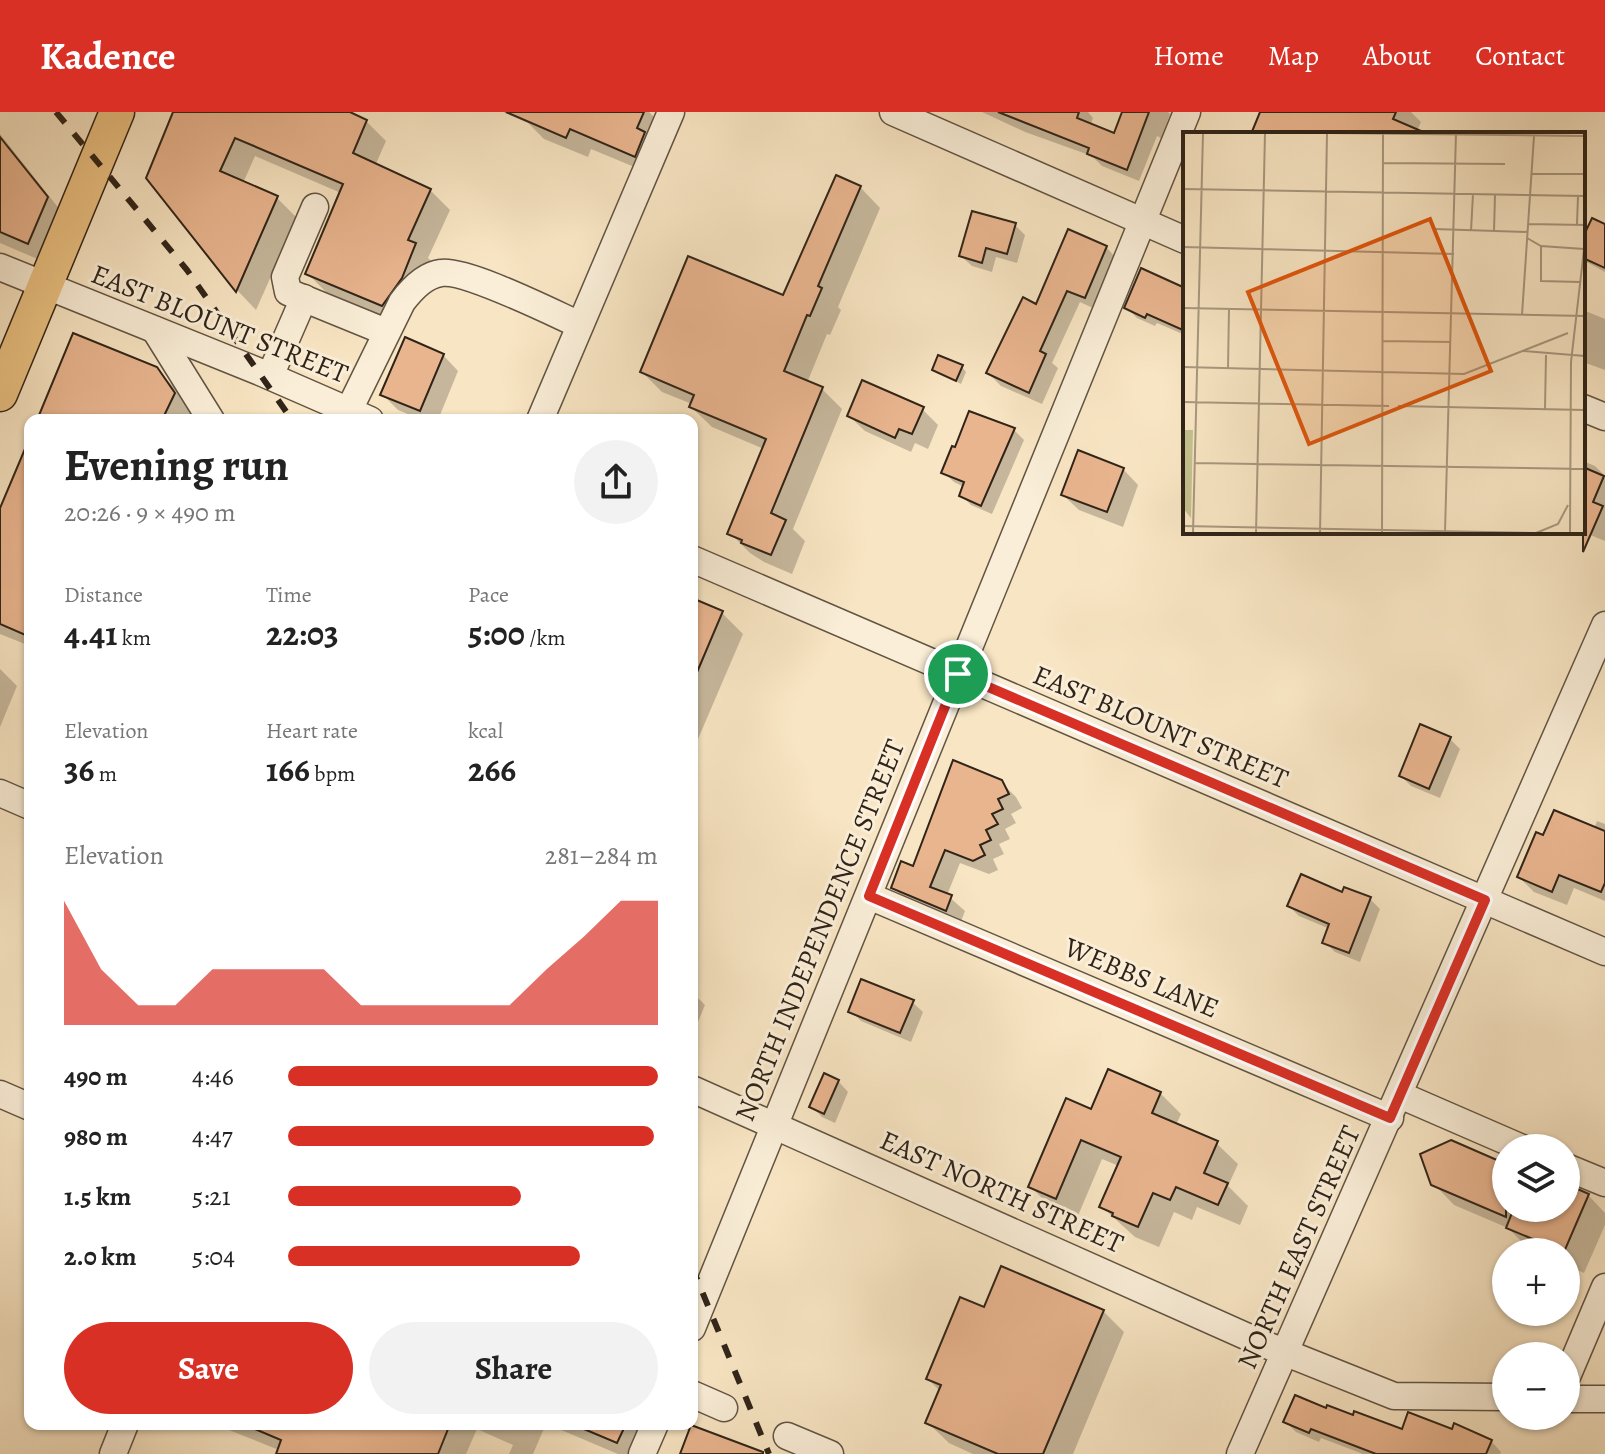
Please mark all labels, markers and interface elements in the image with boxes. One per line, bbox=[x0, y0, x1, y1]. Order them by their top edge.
text: Kadence bbox=[40, 30, 176, 82]
text: Home bbox=[1153, 37, 1224, 75]
text: Map bbox=[1268, 37, 1319, 75]
text: About bbox=[1363, 37, 1431, 75]
text: Contact bbox=[1475, 37, 1565, 75]
inset map bbox=[1183, 132, 1585, 534]
street label: EAST BLOUNT STREET bbox=[85, 255, 354, 393]
text: Evening run bbox=[64, 435, 289, 495]
button: share bbox=[574, 440, 658, 524]
text: 20:26 · 9 × 490 m bbox=[64, 495, 236, 530]
text: Distance bbox=[64, 580, 143, 610]
text: Time bbox=[266, 580, 312, 610]
text: Pace bbox=[468, 580, 509, 610]
text: 4.41 bbox=[64, 610, 117, 657]
text: 22:03 bbox=[266, 610, 339, 657]
text: 5:00 bbox=[468, 610, 525, 657]
text: km bbox=[117, 623, 151, 653]
text: /km bbox=[525, 623, 566, 653]
pin bbox=[924, 640, 992, 708]
icon: arrive bbox=[936, 652, 980, 696]
street label: EAST BLOUNT STREET bbox=[1027, 656, 1294, 798]
text: Elevation bbox=[64, 716, 148, 746]
text: Heart rate bbox=[266, 716, 358, 746]
text: kcal bbox=[468, 716, 503, 746]
street label: NORTH INDEPENDENCE STREET bbox=[726, 734, 914, 1127]
text: 36 bbox=[64, 746, 95, 793]
text: 166 bbox=[266, 746, 310, 793]
text: 266 bbox=[468, 746, 516, 793]
text: m bbox=[95, 759, 117, 789]
text: bpm bbox=[310, 759, 355, 789]
text: Elevation bbox=[64, 838, 164, 873]
text: 281–284 m bbox=[545, 838, 658, 873]
street label: WEBBS LANE bbox=[1058, 928, 1225, 1028]
text: 490 m bbox=[64, 1059, 128, 1094]
text: 4:46 bbox=[192, 1059, 234, 1094]
text: 980 m bbox=[64, 1119, 128, 1154]
text: 4:47 bbox=[192, 1119, 233, 1154]
street label: NORTH EAST STREET bbox=[1228, 1120, 1370, 1375]
street label: EAST NORTH STREET bbox=[874, 1121, 1129, 1263]
map controls bbox=[1492, 1134, 1580, 1430]
button: layers bbox=[1492, 1134, 1580, 1222]
text: 1.5 km bbox=[64, 1179, 131, 1214]
text: 5:21 bbox=[192, 1179, 231, 1214]
button: + bbox=[1492, 1238, 1580, 1326]
text: 2.0 km bbox=[64, 1239, 137, 1274]
text: 5:04 bbox=[192, 1239, 235, 1274]
button: Save bbox=[64, 1322, 353, 1414]
button: Share bbox=[369, 1322, 658, 1414]
button: − bbox=[1492, 1342, 1580, 1430]

